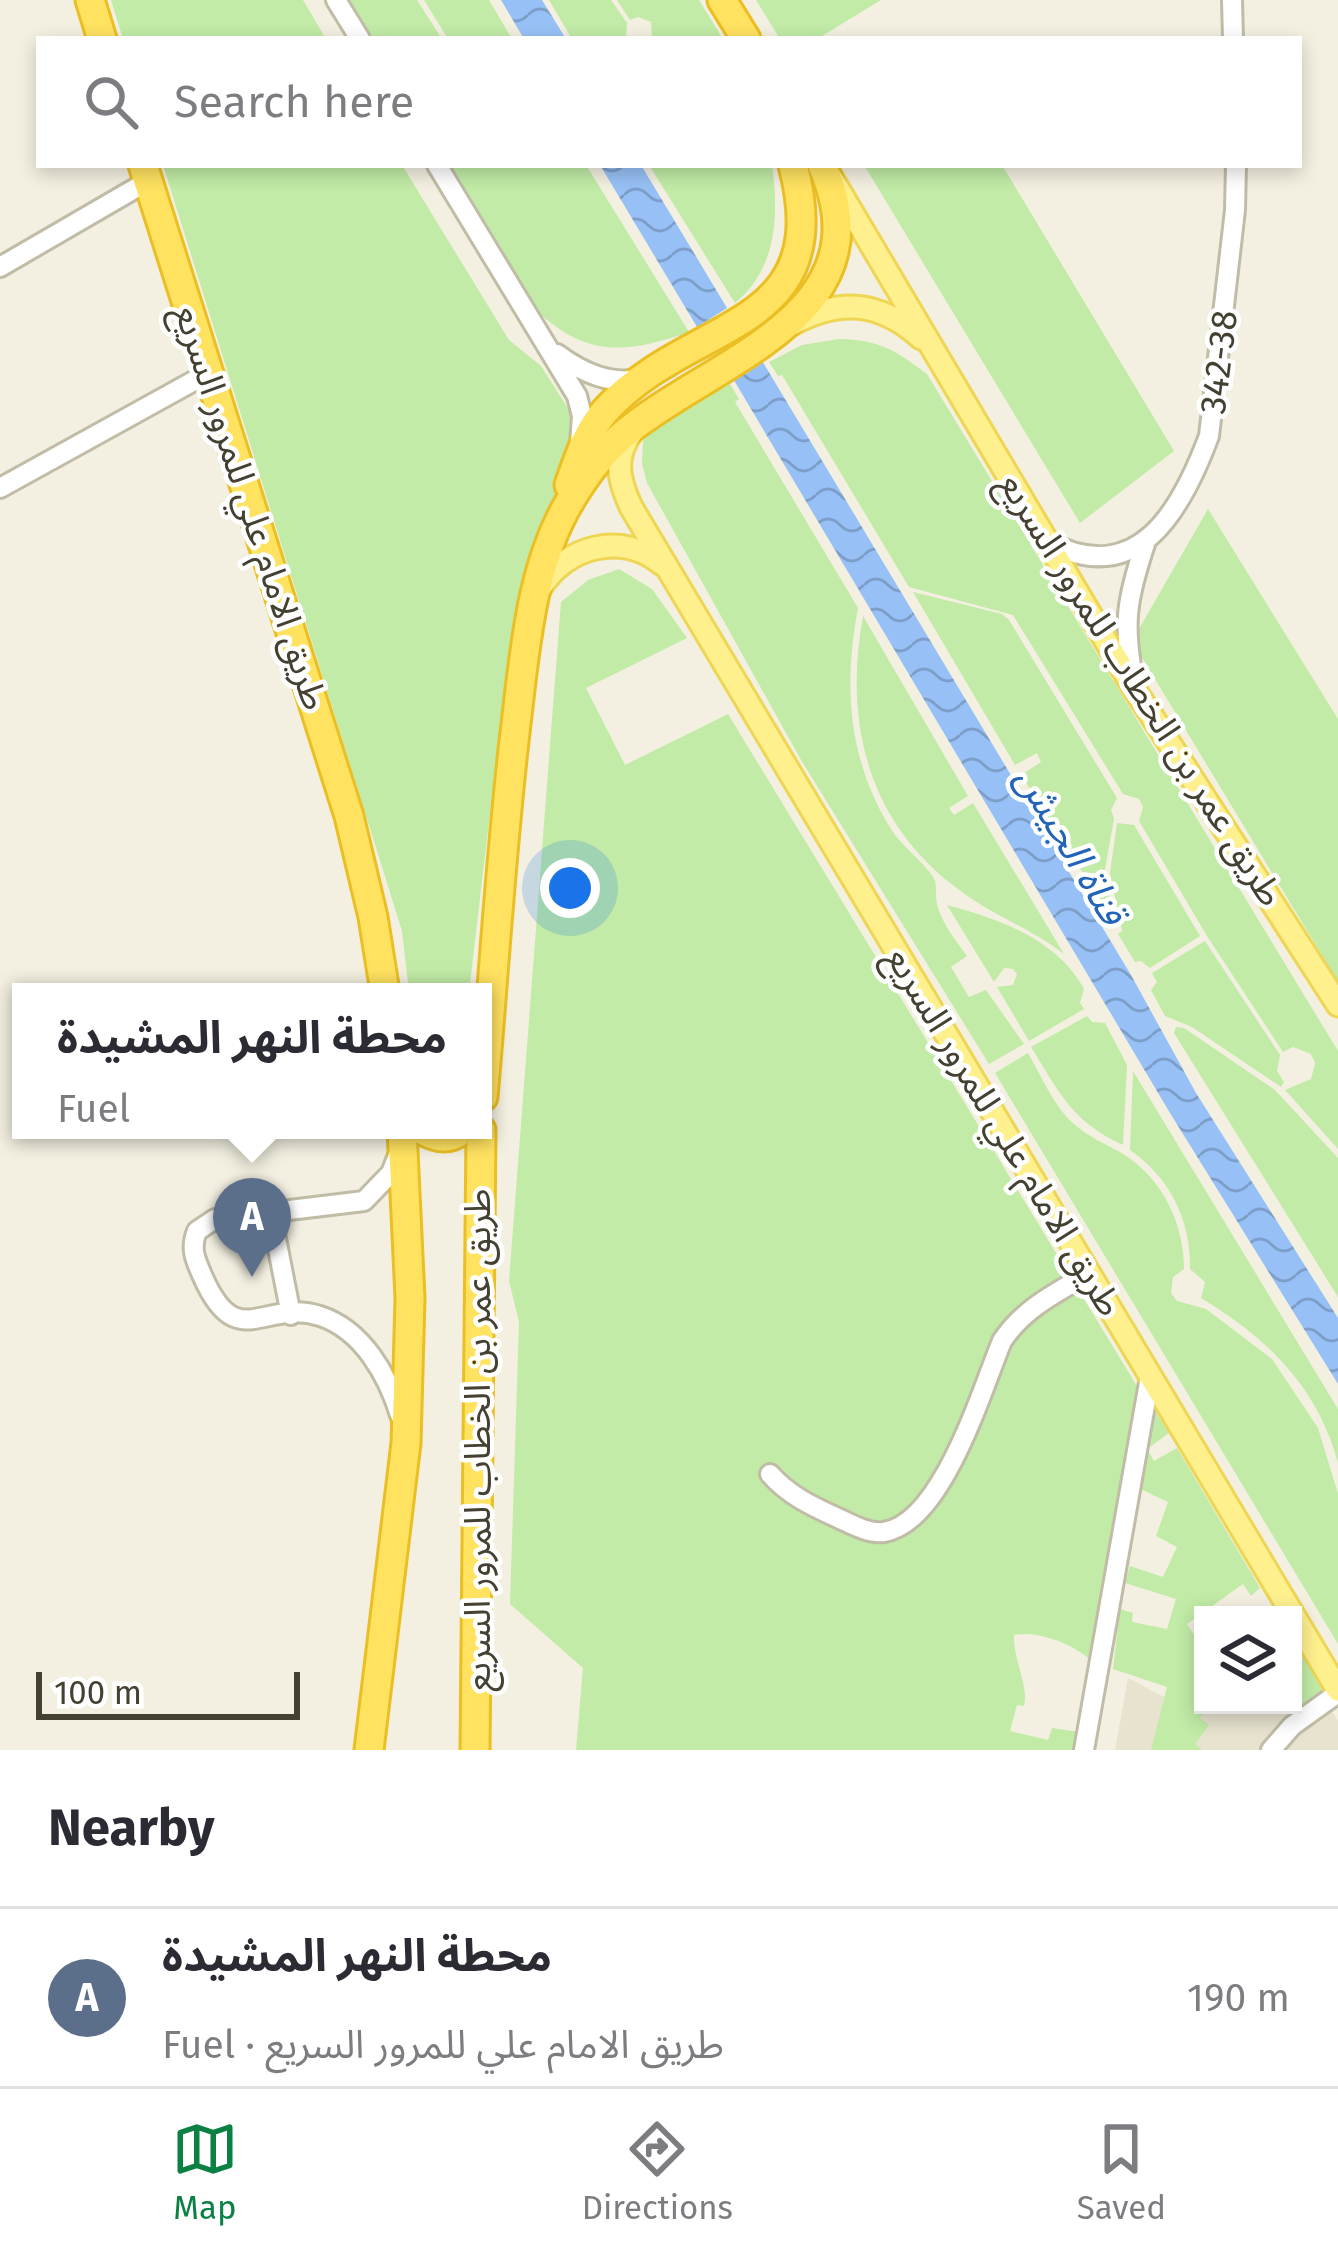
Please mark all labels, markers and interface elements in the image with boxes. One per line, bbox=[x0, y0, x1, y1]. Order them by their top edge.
search box bbox=[36, 36, 1302, 168]
icon: search bbox=[78, 69, 144, 135]
text: Search here bbox=[174, 75, 414, 129]
street label: طريق الامام علي للمرور السريع bbox=[160, 299, 337, 717]
street label: 342-38 bbox=[1191, 308, 1247, 417]
street label: طريق عمر بن الخطاب للمرور السريع bbox=[986, 465, 1293, 917]
water label: قناة الجيش bbox=[1006, 758, 1138, 935]
your location bbox=[540, 858, 600, 918]
street label: طريق الامام علي للمرور السريع bbox=[872, 939, 1132, 1327]
popup bbox=[12, 983, 492, 1139]
text: محطة النهر المشيدة bbox=[57, 1011, 447, 1065]
text: Fuel bbox=[57, 1086, 130, 1132]
pin: A bbox=[213, 1178, 291, 1277]
street label: طريق عمر بن الخطاب للمرور السريع bbox=[456, 1189, 504, 1692]
map controls bbox=[1194, 1606, 1302, 1714]
button: layers bbox=[1194, 1606, 1302, 1714]
scale bar bbox=[36, 1666, 300, 1719]
text: 100 m bbox=[54, 1673, 142, 1713]
text: Nearby bbox=[48, 1797, 214, 1859]
text: محطة النهر المشيدة bbox=[162, 1929, 552, 1983]
text: A bbox=[75, 1975, 99, 2021]
text: 190 m bbox=[1187, 1975, 1290, 2021]
text: Fuel · طريق الامام علي للمرور السريع bbox=[162, 2022, 724, 2068]
tab: Map bbox=[172, 2116, 238, 2228]
tab: Directions bbox=[582, 2116, 733, 2228]
tab: Saved bbox=[1077, 2116, 1166, 2228]

